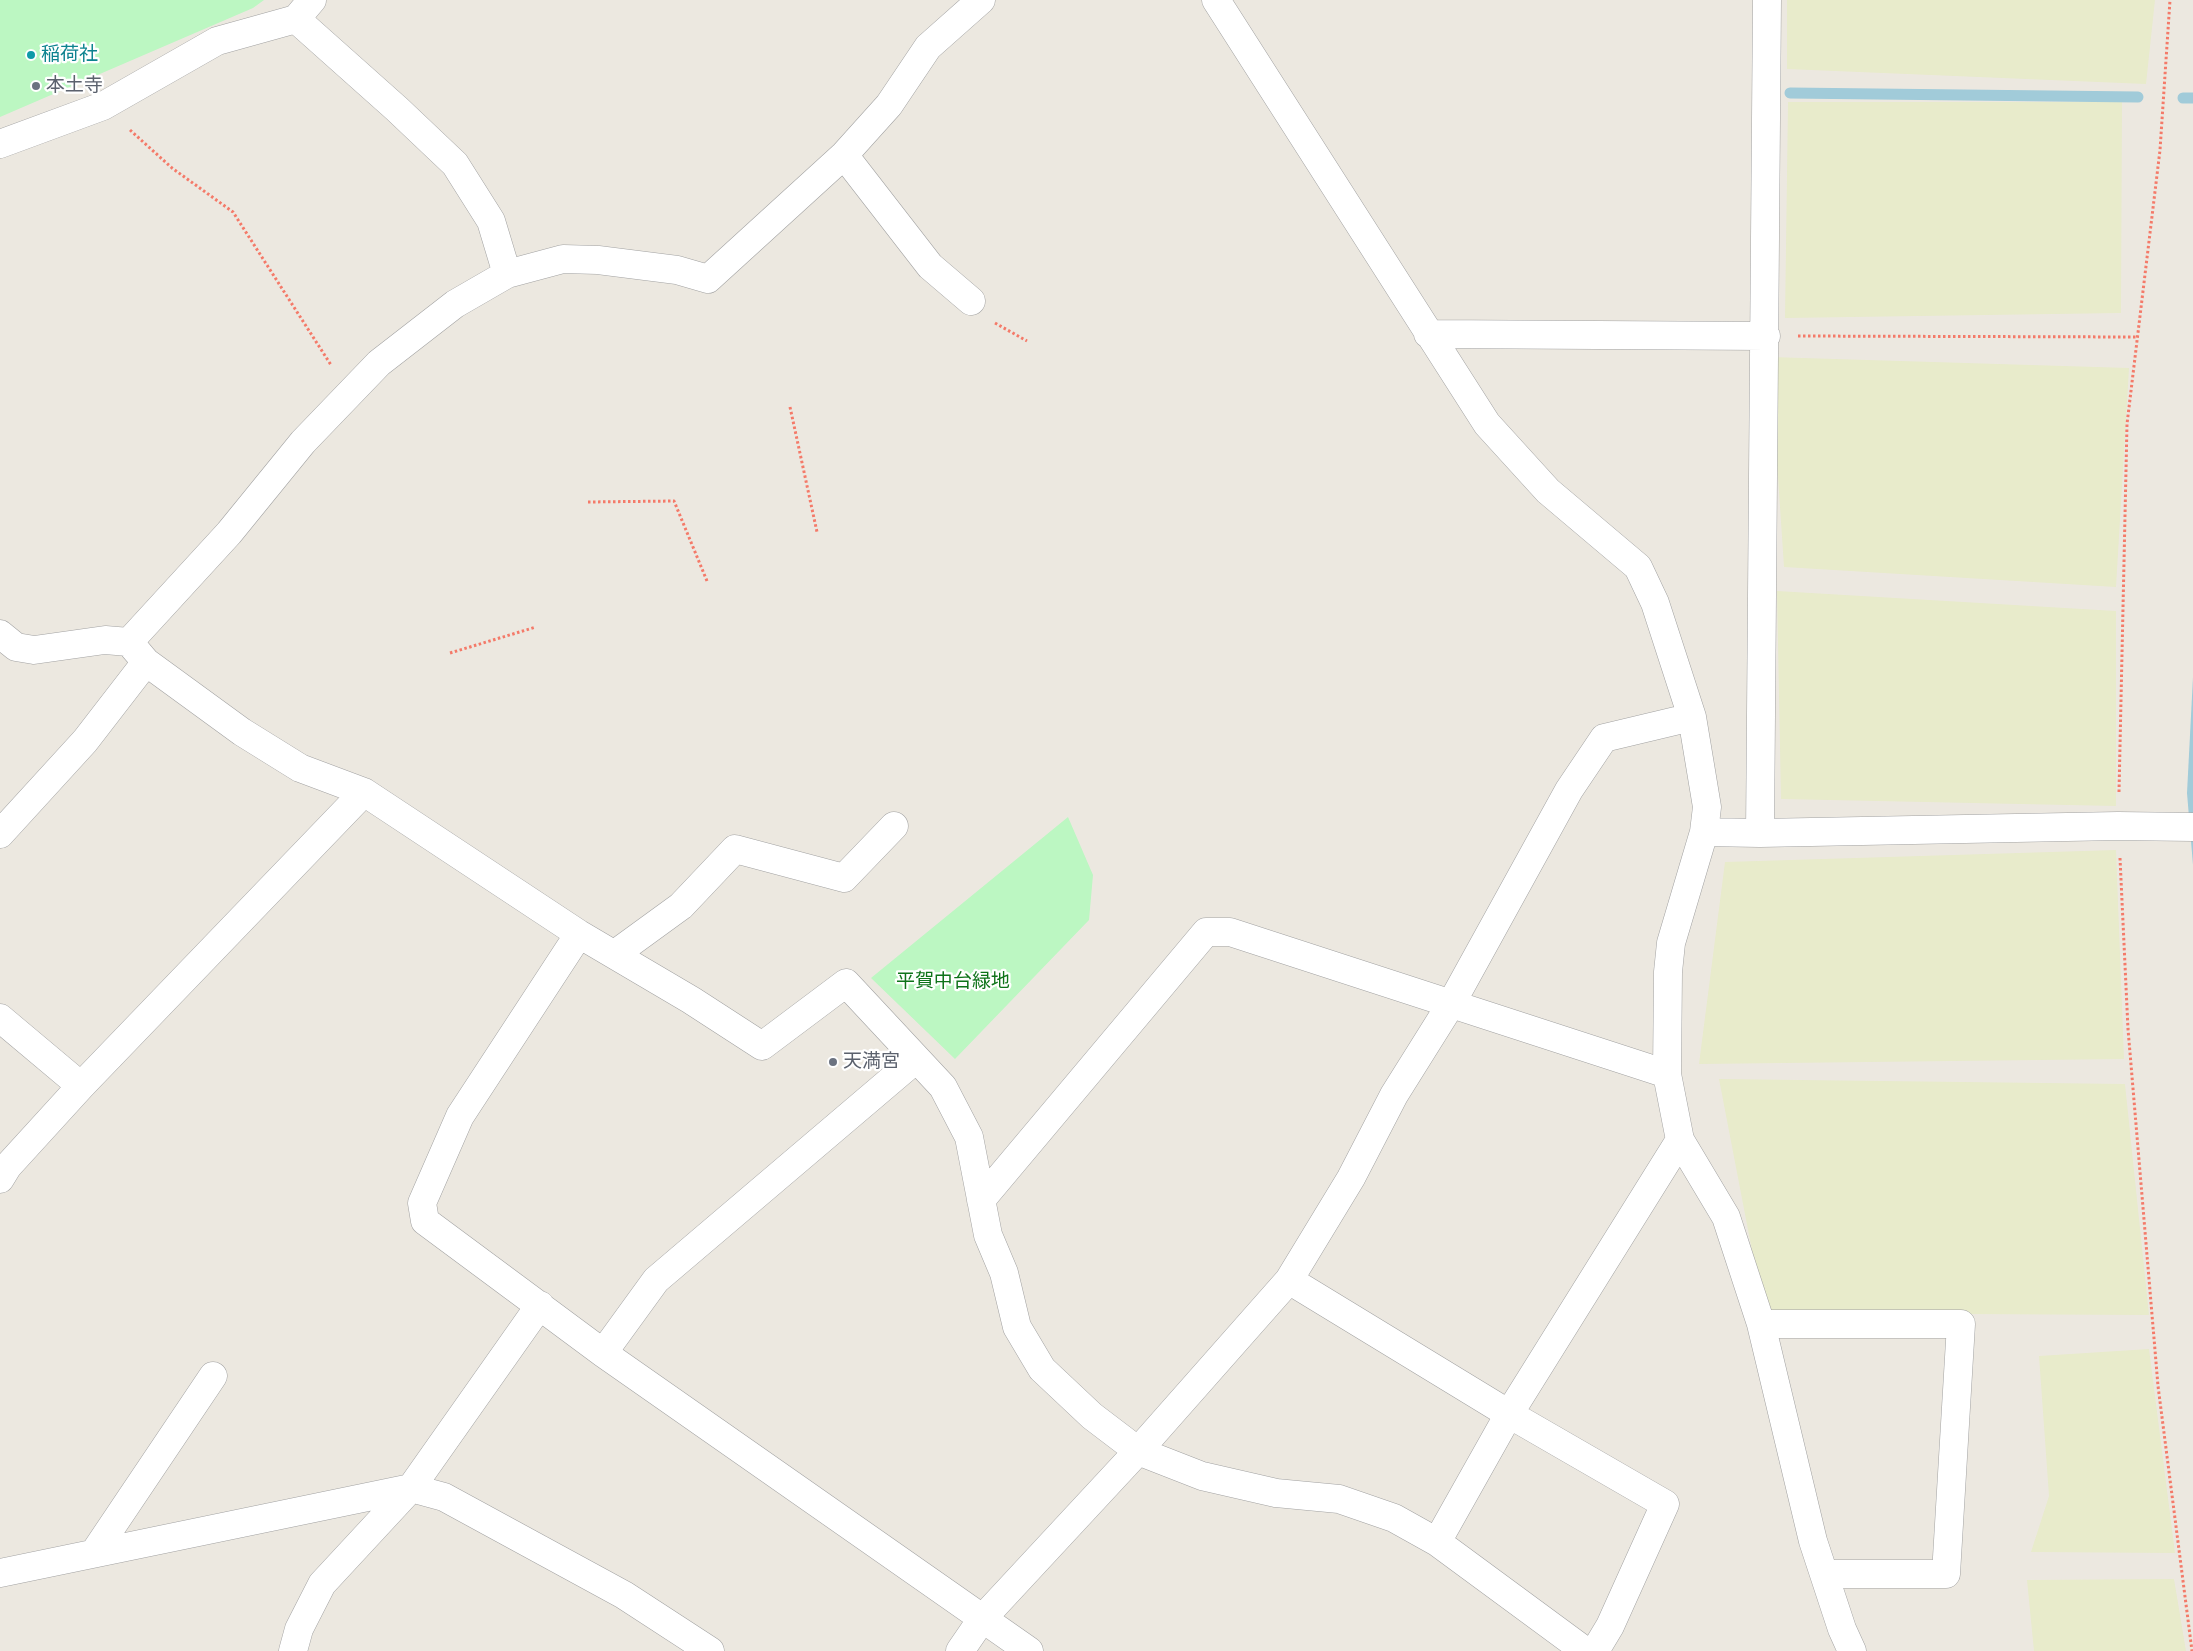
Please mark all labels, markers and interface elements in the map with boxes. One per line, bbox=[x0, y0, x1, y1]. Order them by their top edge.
place label: 稲荷社 bbox=[41, 44, 98, 66]
marker: 稲荷社 bbox=[25, 49, 37, 61]
place label: 本土寺 bbox=[46, 75, 103, 97]
marker: 本土寺 bbox=[30, 80, 42, 92]
park label: 平賀中台緑地 bbox=[896, 971, 1010, 993]
place label: 天満宮 bbox=[843, 1051, 900, 1073]
marker: 天満宮 bbox=[827, 1056, 839, 1068]

